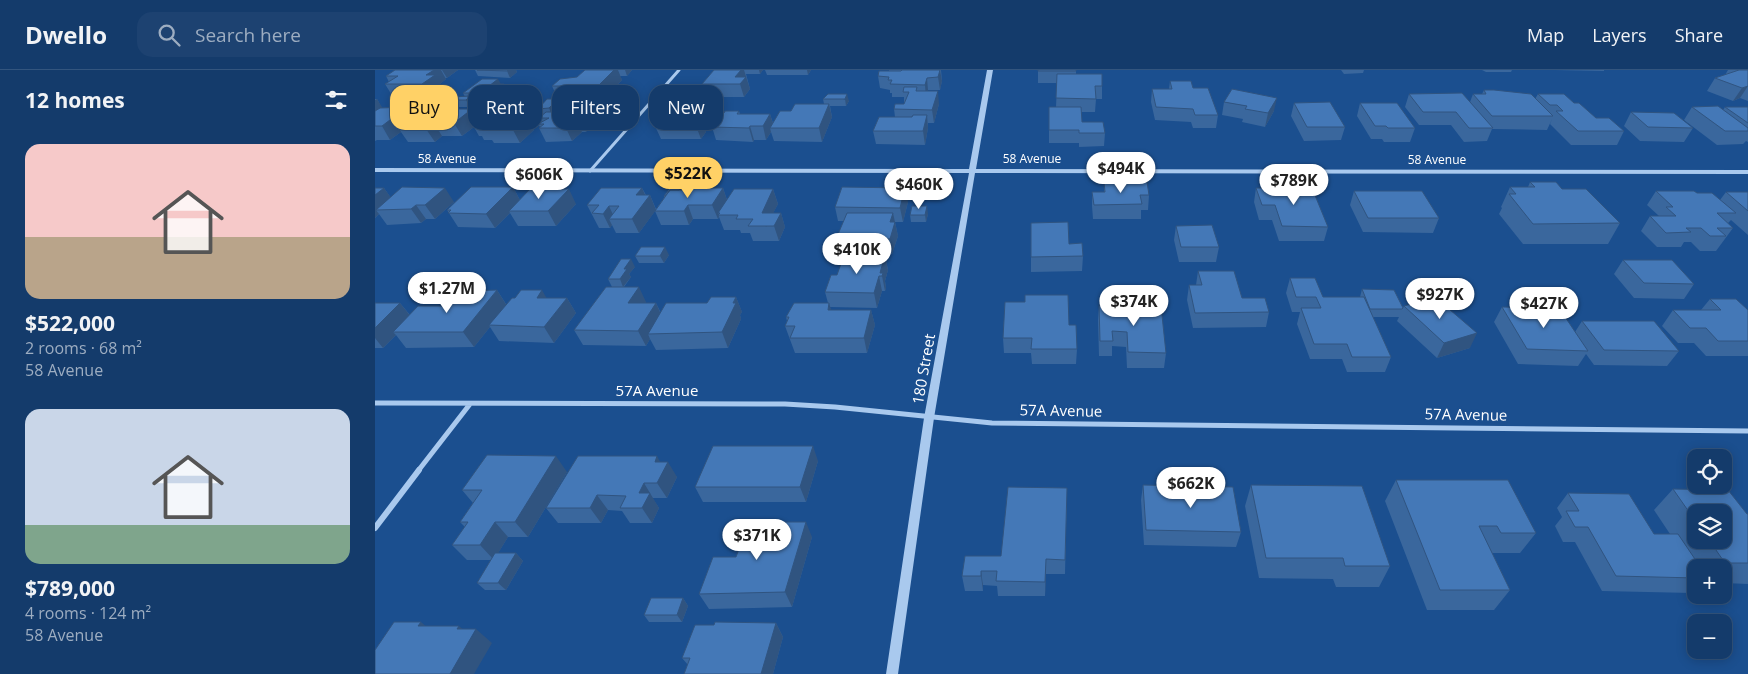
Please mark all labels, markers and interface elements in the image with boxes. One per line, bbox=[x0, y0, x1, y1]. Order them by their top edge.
search box bbox=[137, 12, 487, 57]
text: Dwello bbox=[25, 18, 107, 51]
icon: search bbox=[155, 21, 183, 49]
text: Search here bbox=[195, 22, 301, 48]
text: Map bbox=[1527, 23, 1564, 47]
text: Layers bbox=[1592, 23, 1647, 47]
text: Share bbox=[1675, 23, 1723, 47]
chip: Buy bbox=[390, 85, 458, 130]
chip: Rent bbox=[468, 85, 542, 130]
chip: Filters bbox=[552, 85, 639, 130]
chip: New bbox=[649, 85, 723, 130]
text: 12 homes bbox=[25, 86, 125, 114]
icon: filters bbox=[322, 86, 350, 114]
street label: 58 Avenue bbox=[418, 150, 477, 167]
street label: 58 Avenue bbox=[1003, 150, 1062, 167]
street label: 58 Avenue bbox=[1408, 151, 1467, 168]
pin: $494K bbox=[1086, 152, 1156, 194]
pin: $522K bbox=[653, 156, 723, 199]
text: $494K bbox=[1097, 157, 1145, 179]
pin: $606K bbox=[504, 158, 574, 200]
text: $522K bbox=[664, 162, 712, 184]
text: $606K bbox=[515, 163, 563, 185]
pin: $789K bbox=[1259, 164, 1329, 206]
pin: $460K bbox=[884, 168, 954, 210]
text: $789K bbox=[1270, 169, 1318, 191]
text: $460K bbox=[895, 173, 943, 195]
icon: home bbox=[143, 177, 233, 267]
pin: $410K bbox=[822, 232, 892, 275]
text: $410K bbox=[833, 238, 881, 260]
pin: $1.27M bbox=[406, 272, 488, 314]
text: $1.27M bbox=[419, 277, 475, 299]
pin: $927K bbox=[1405, 278, 1475, 320]
text: $927K bbox=[1416, 283, 1464, 305]
pin: $374K bbox=[1099, 284, 1169, 327]
pin: $427K bbox=[1509, 286, 1579, 329]
text: $374K bbox=[1110, 290, 1158, 312]
text: $427K bbox=[1520, 292, 1568, 314]
text: $522,000 bbox=[25, 309, 115, 337]
street label: 180 Street bbox=[907, 332, 939, 406]
text: 2 rooms · 68 m² bbox=[25, 337, 142, 359]
text: 58 Avenue bbox=[25, 359, 103, 381]
street label: 57A Avenue bbox=[616, 380, 698, 400]
street label: 57A Avenue bbox=[1019, 399, 1103, 421]
street label: 57A Avenue bbox=[1424, 403, 1508, 425]
icon: home bbox=[143, 442, 233, 532]
map controls bbox=[1687, 449, 1732, 659]
button: locate bbox=[1687, 449, 1732, 494]
pin: $662K bbox=[1156, 466, 1226, 509]
text: $662K bbox=[1167, 472, 1215, 494]
button: layers bbox=[1687, 504, 1732, 549]
pin: $371K bbox=[722, 518, 792, 561]
text: $371K bbox=[733, 524, 781, 546]
button: + bbox=[1687, 559, 1732, 604]
text: $789,000 bbox=[25, 574, 115, 602]
text: 4 rooms · 124 m² bbox=[25, 602, 151, 624]
button: − bbox=[1687, 614, 1732, 659]
text: 58 Avenue bbox=[25, 624, 103, 646]

